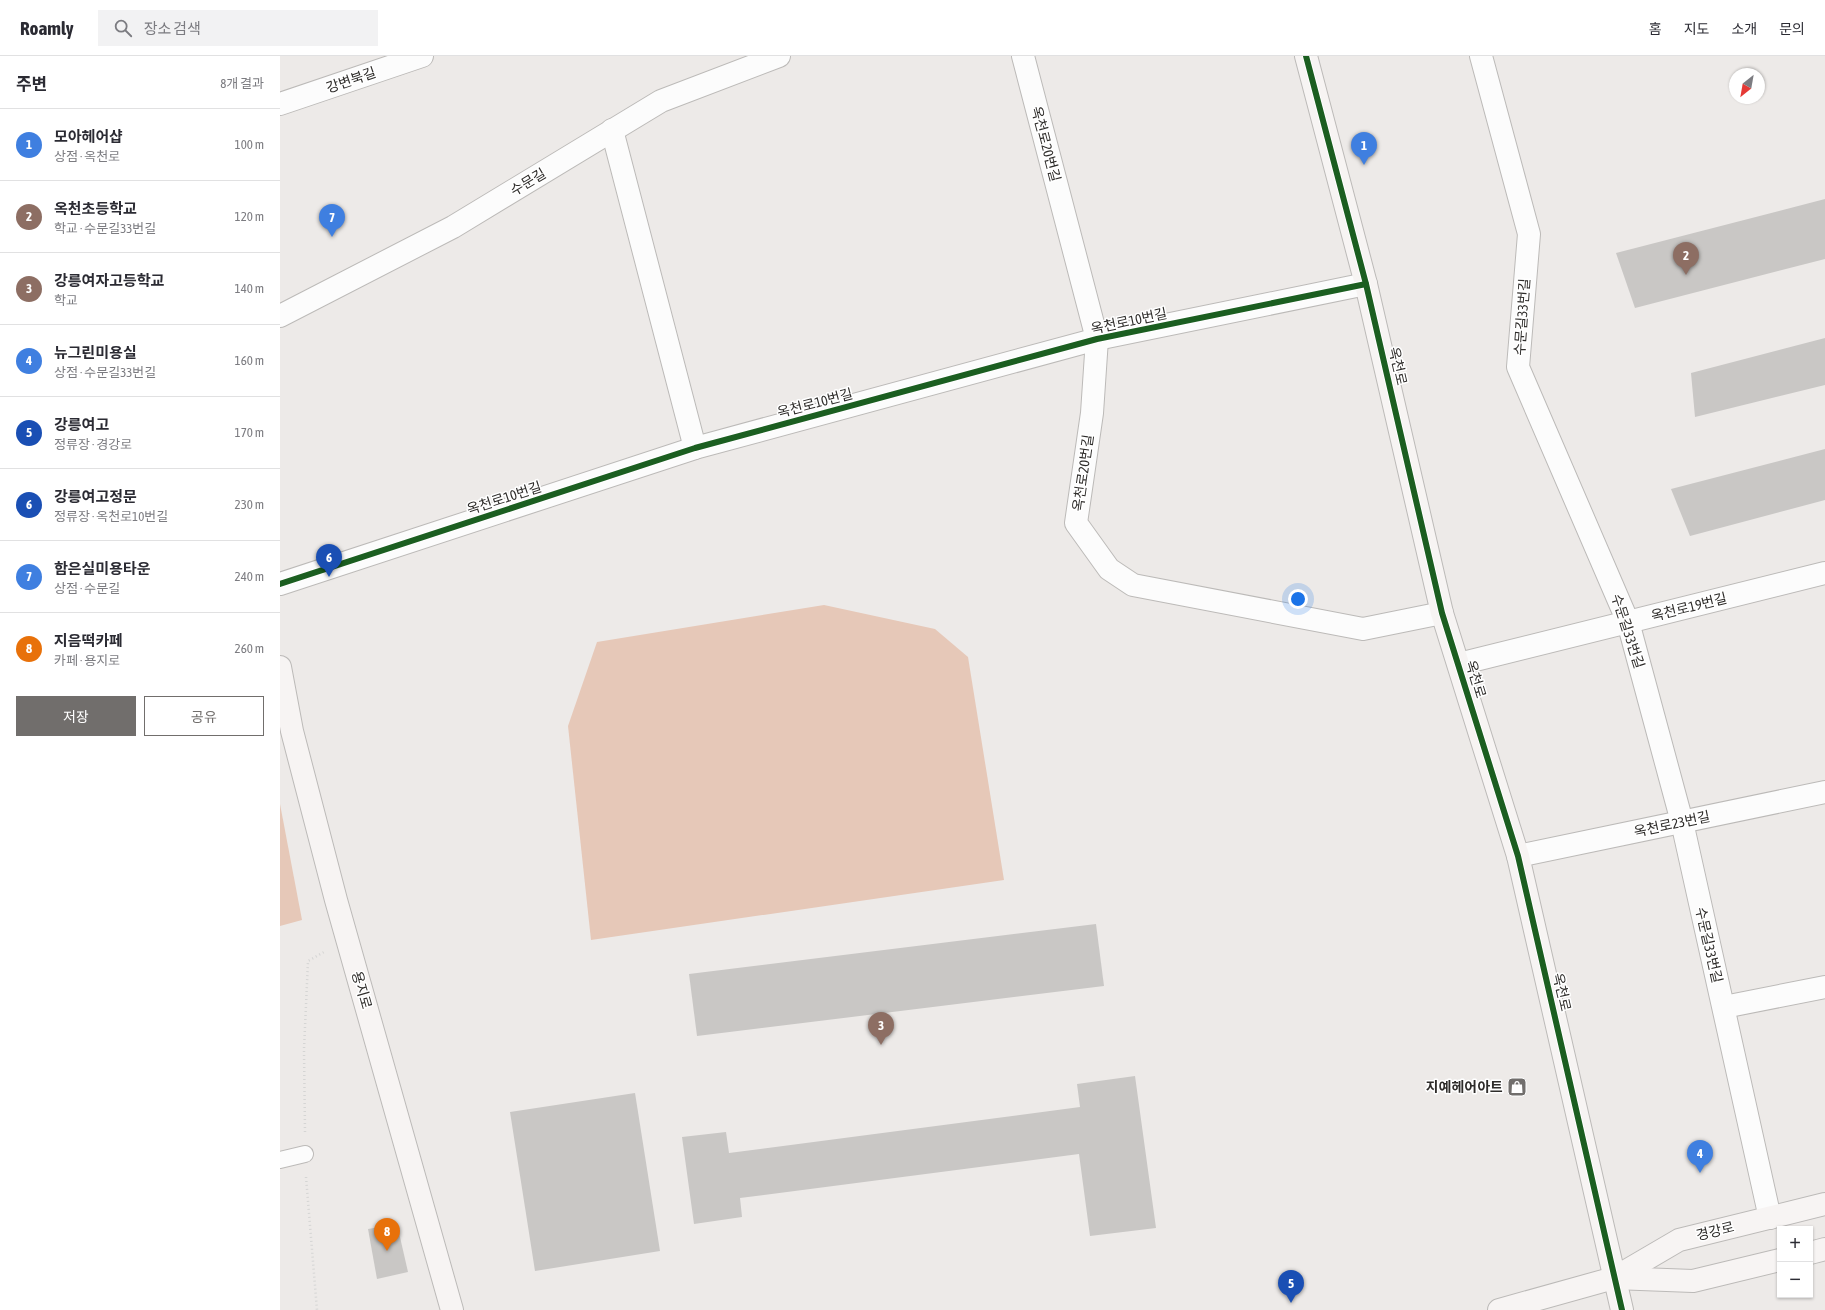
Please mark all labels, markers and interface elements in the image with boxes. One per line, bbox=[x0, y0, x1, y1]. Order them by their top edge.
search box bbox=[98, 10, 378, 46]
text: Roamly bbox=[20, 17, 74, 39]
icon: search bbox=[112, 17, 134, 39]
text: 장소 검색 bbox=[144, 20, 201, 37]
text: 홈 bbox=[1649, 21, 1662, 37]
text: 지도 bbox=[1684, 21, 1709, 37]
text: 소개 bbox=[1731, 21, 1757, 37]
text: 문의 bbox=[1779, 21, 1805, 37]
street label: 강변북길 bbox=[324, 64, 378, 96]
north arrow bbox=[1729, 68, 1765, 104]
text: 주변 bbox=[16, 74, 47, 94]
text: 8개 결과 bbox=[220, 76, 264, 91]
street label: 옥천로20번길 bbox=[1028, 104, 1064, 184]
text: 모아헤어샵 bbox=[54, 128, 123, 145]
pin: 1 bbox=[1351, 132, 1377, 165]
text: 1 bbox=[26, 137, 32, 152]
text: 100 m bbox=[235, 137, 264, 152]
text: 상점 · 옥천로 bbox=[54, 149, 120, 164]
street label: 수문길 bbox=[507, 165, 549, 199]
text: 옥천초등학교 bbox=[54, 200, 137, 217]
pin: 7 bbox=[319, 204, 345, 237]
text: 2 bbox=[26, 209, 32, 224]
text: 120 m bbox=[235, 209, 264, 224]
text: 학교 · 수문길33번길 bbox=[54, 221, 156, 236]
pin: 2 bbox=[1673, 242, 1699, 275]
text: 강릉여자고등학교 bbox=[54, 272, 164, 289]
street label: 수문길33번길 bbox=[1511, 278, 1533, 356]
text: 3 bbox=[26, 281, 32, 296]
text: 140 m bbox=[235, 281, 264, 296]
text: 학교 bbox=[54, 293, 78, 308]
street label: 옥천로10번길 bbox=[1089, 305, 1169, 337]
text: 뉴그린미용실 bbox=[54, 344, 137, 361]
street label: 옥천로 bbox=[1386, 345, 1410, 387]
text: 4 bbox=[26, 353, 32, 368]
text: 160 m bbox=[235, 353, 264, 368]
text: 상점 · 수문길33번길 bbox=[54, 365, 156, 380]
street label: 옥천로10번길 bbox=[775, 385, 855, 421]
text: 강릉여고 bbox=[54, 416, 109, 433]
text: 5 bbox=[26, 425, 32, 440]
text: 170 m bbox=[235, 425, 264, 440]
street label: 옥천로20번길 bbox=[1070, 433, 1096, 513]
text: 정류장 · 경강로 bbox=[54, 437, 132, 452]
street label: 옥천로10번길 bbox=[465, 478, 543, 518]
text: 강릉여고정문 bbox=[54, 488, 137, 505]
text: 6 bbox=[26, 497, 32, 512]
text: 230 m bbox=[235, 497, 264, 512]
text: 정류장 · 옥천로10번길 bbox=[54, 509, 168, 524]
pin: 6 bbox=[316, 544, 342, 577]
text: 함은실미용타운 bbox=[54, 560, 151, 577]
text: 7 bbox=[26, 569, 32, 584]
text: 240 m bbox=[235, 569, 264, 584]
text: 상점 · 수문길 bbox=[54, 581, 120, 596]
your location bbox=[1288, 589, 1308, 609]
street label: 옥천로19번길 bbox=[1649, 590, 1729, 624]
street label: 수문길33번길 bbox=[1608, 592, 1648, 670]
text: 지음떡카페 bbox=[54, 632, 123, 649]
text: 8 bbox=[26, 641, 32, 656]
text: 260 m bbox=[235, 641, 264, 656]
text: 카페 · 용지로 bbox=[54, 653, 120, 668]
street label: 옥천로 bbox=[1463, 658, 1489, 700]
button: 저장 bbox=[16, 696, 136, 736]
button: 공유 bbox=[144, 696, 264, 736]
street label: 옥천로23번길 bbox=[1632, 808, 1712, 840]
street label: 수문길33번길 bbox=[1692, 905, 1726, 985]
street label: 용지로 bbox=[349, 969, 375, 1011]
street label: 옥천로 bbox=[1550, 971, 1574, 1013]
pin: 3 bbox=[868, 1012, 894, 1045]
shop icon: 지예헤어아트 bbox=[1506, 1076, 1528, 1098]
place label: 지예헤어아트 bbox=[1426, 1079, 1503, 1095]
pin: 4 bbox=[1687, 1140, 1713, 1173]
pin: 8 bbox=[374, 1218, 400, 1251]
street label: 경강로 bbox=[1694, 1219, 1736, 1243]
map controls bbox=[1777, 1226, 1813, 1298]
button: + bbox=[1777, 1226, 1813, 1262]
button: − bbox=[1777, 1262, 1813, 1298]
pin: 5 bbox=[1278, 1270, 1304, 1303]

